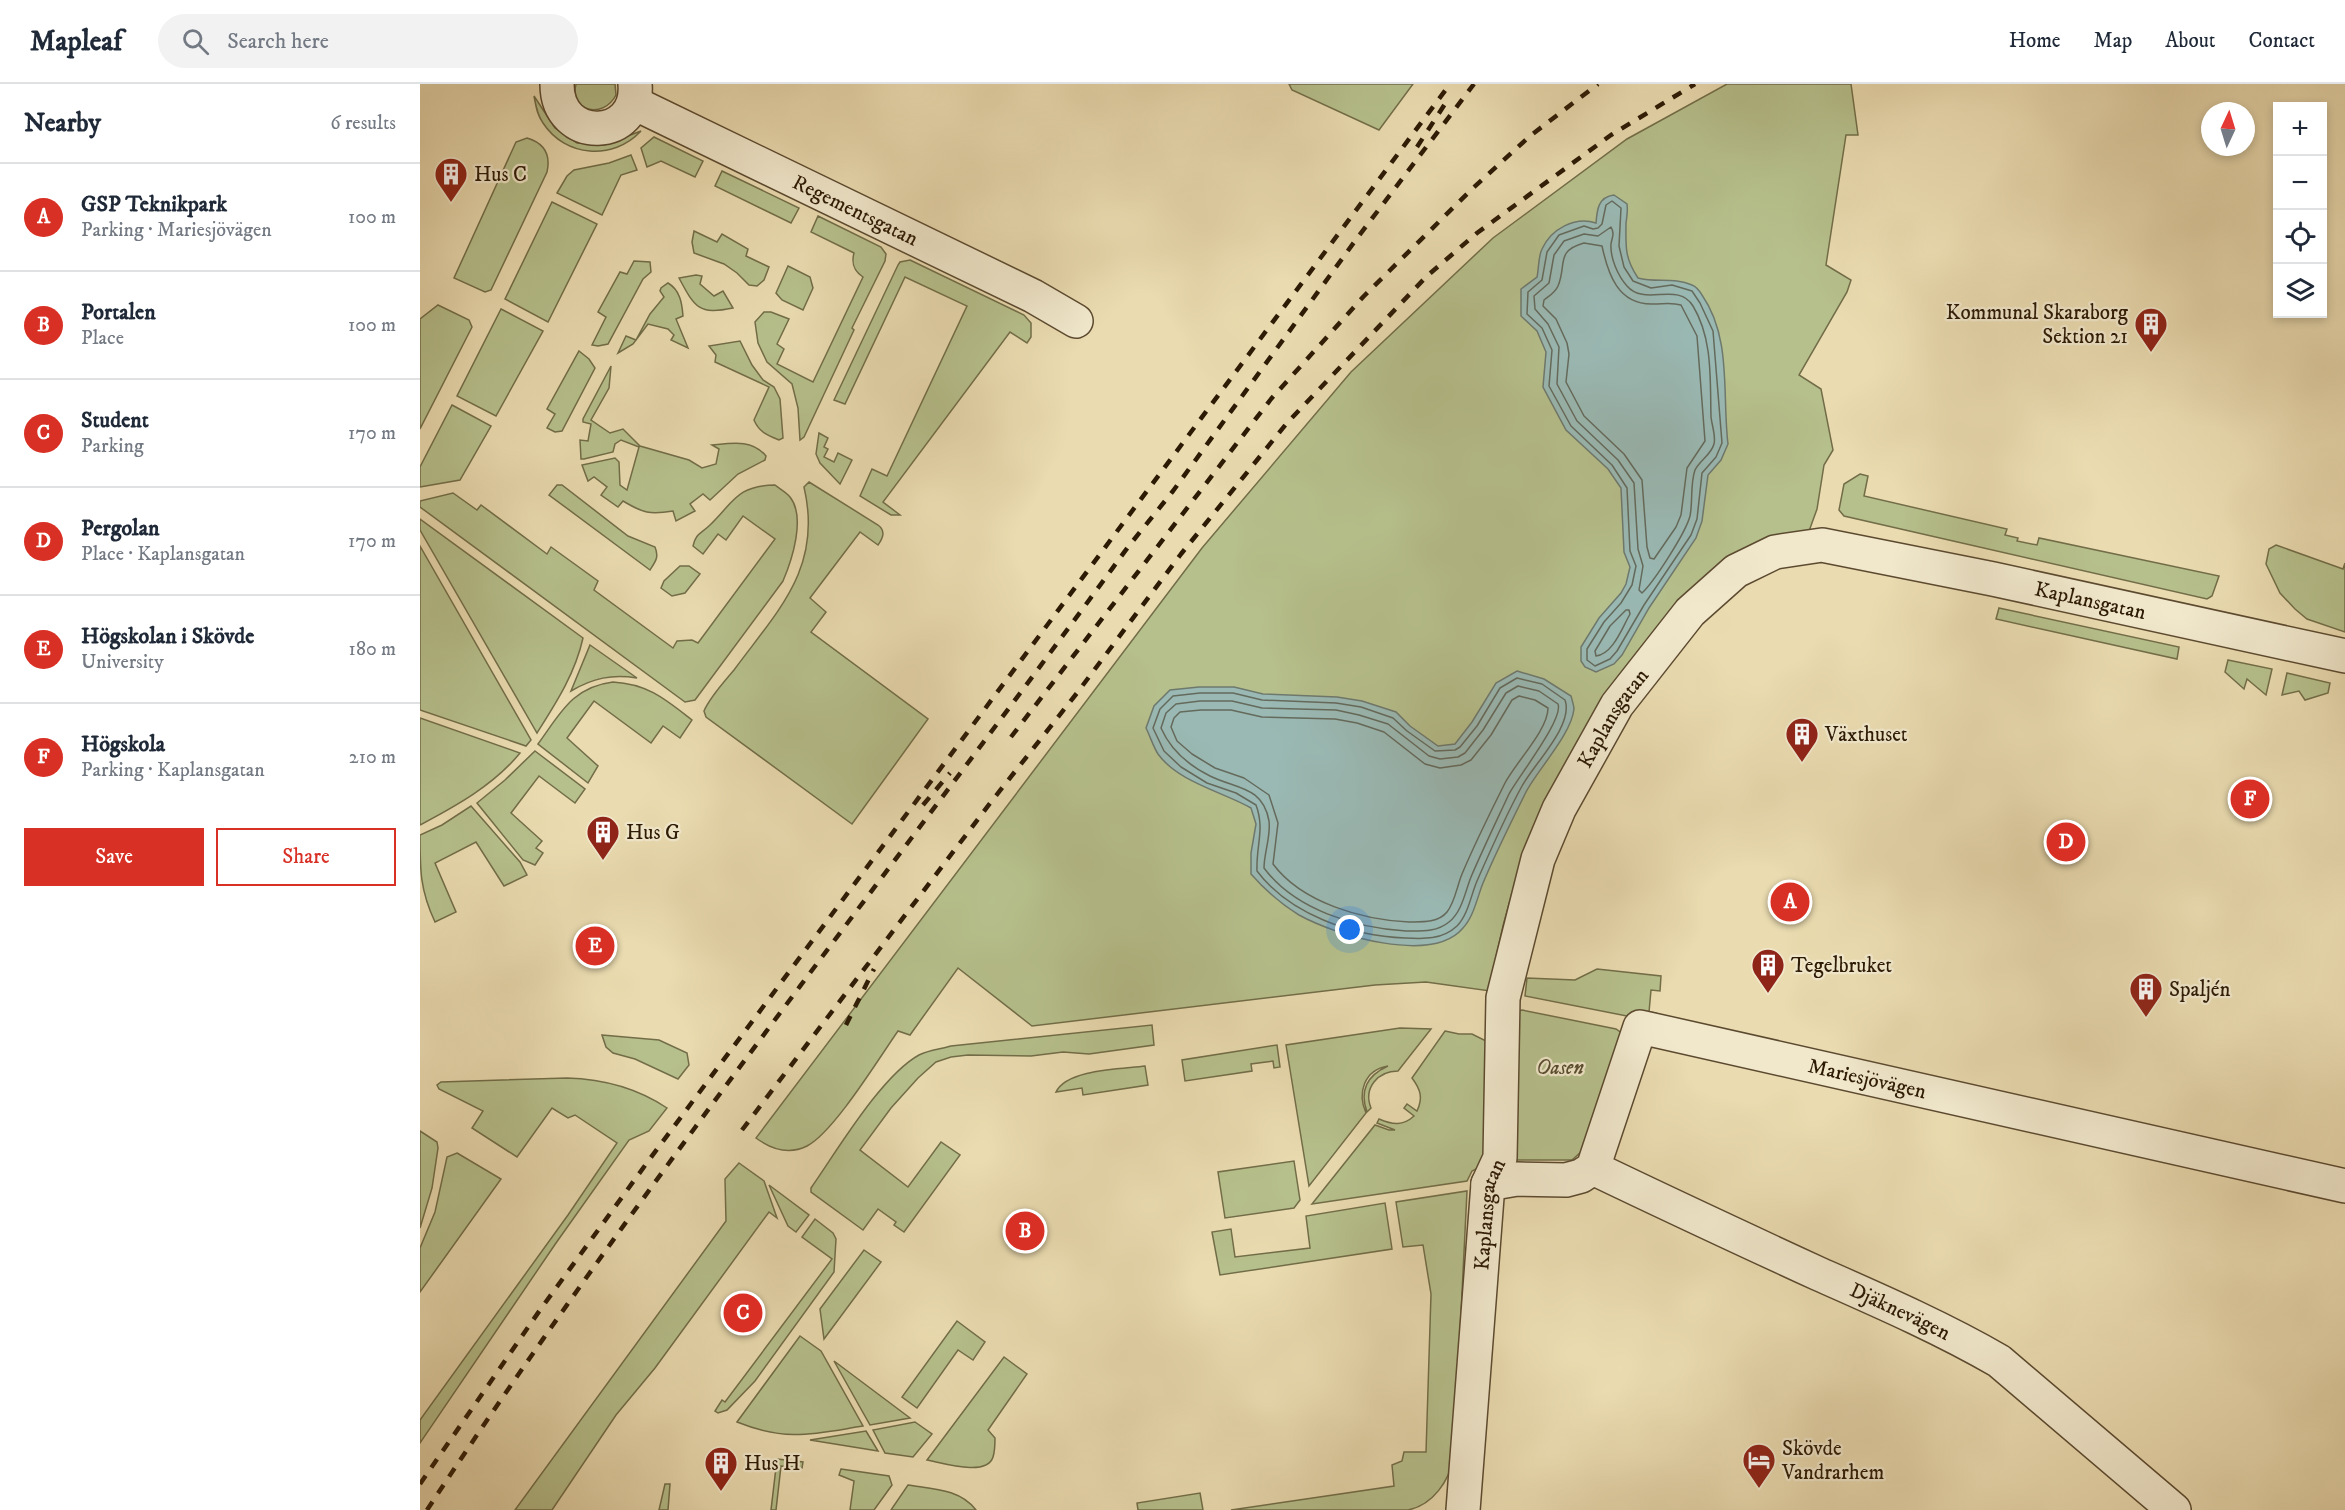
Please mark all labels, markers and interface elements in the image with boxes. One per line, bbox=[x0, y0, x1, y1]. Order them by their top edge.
search box bbox=[158, 14, 578, 68]
text: Mapleaf bbox=[30, 24, 122, 59]
icon: search bbox=[179, 25, 212, 58]
text: Search here bbox=[227, 28, 329, 55]
text: Home bbox=[2009, 28, 2061, 54]
text: Map bbox=[2094, 28, 2132, 54]
text: About bbox=[2165, 28, 2216, 54]
text: Contact bbox=[2249, 28, 2315, 54]
north arrow bbox=[2201, 102, 2255, 156]
map controls bbox=[2273, 102, 2327, 318]
button: + bbox=[2273, 102, 2327, 156]
text: Nearby bbox=[24, 107, 101, 140]
text: 6 results bbox=[330, 111, 396, 136]
building icon: Hus C bbox=[433, 156, 469, 203]
button: − bbox=[2273, 156, 2327, 210]
place label: Hus C bbox=[474, 162, 527, 188]
street label: Regementsgatan bbox=[788, 170, 922, 252]
text: GSP Teknikpark bbox=[81, 191, 227, 218]
text: A bbox=[37, 205, 50, 230]
text: 100 m bbox=[348, 205, 396, 230]
button: locate bbox=[2273, 210, 2327, 264]
text: Parking · Mariesjövägen bbox=[81, 218, 272, 243]
button: layers bbox=[2273, 264, 2327, 318]
text: Portalen bbox=[81, 299, 156, 326]
place label: Kommunal Skaraborg Sektion 21 bbox=[1946, 300, 2129, 350]
building icon: Kommunal Skaraborg Sektion 21 bbox=[2133, 306, 2169, 353]
text: B bbox=[37, 313, 50, 338]
text: 100 m bbox=[348, 313, 396, 338]
text: Place bbox=[81, 326, 124, 351]
text: Student bbox=[81, 407, 149, 434]
text: C bbox=[37, 421, 50, 446]
text: 170 m bbox=[348, 421, 396, 446]
text: Parking bbox=[81, 434, 144, 459]
text: Pergolan bbox=[81, 515, 160, 542]
text: D bbox=[36, 529, 51, 554]
text: 170 m bbox=[348, 529, 396, 554]
text: Place · Kaplansgatan bbox=[81, 542, 245, 567]
street label: Kaplansgatan bbox=[2032, 576, 2148, 626]
text: Högskolan i Skövde bbox=[81, 623, 254, 650]
text: E bbox=[36, 637, 51, 662]
text: 180 m bbox=[349, 637, 396, 662]
text: University bbox=[81, 650, 164, 675]
street label: Kaplansgatan bbox=[1572, 664, 1655, 773]
building icon: Växthuset bbox=[1784, 716, 1820, 763]
place label: Växthuset bbox=[1824, 722, 1908, 748]
text: Högskola bbox=[81, 731, 165, 758]
text: F bbox=[37, 745, 50, 770]
text: 210 m bbox=[349, 745, 396, 770]
text: Parking · Kaplansgatan bbox=[81, 758, 265, 783]
pin: F bbox=[2230, 776, 2270, 822]
building icon: Hus G bbox=[585, 814, 621, 861]
place label: Hus G bbox=[626, 820, 680, 846]
pin: D bbox=[2046, 820, 2086, 864]
button: Save bbox=[24, 828, 204, 886]
button: Share bbox=[216, 828, 396, 886]
pin: A bbox=[1770, 880, 1810, 924]
your location bbox=[1335, 915, 1364, 944]
pin: E bbox=[576, 924, 615, 968]
building icon: Tegelbruket bbox=[1750, 947, 1786, 994]
place label: Tegelbruket bbox=[1791, 953, 1892, 979]
building icon: Spaljén bbox=[2128, 971, 2164, 1018]
place label: Spaljén bbox=[2169, 977, 2231, 1003]
street label: Mariesjövägen bbox=[1805, 1053, 1929, 1105]
park label: Oasen bbox=[1536, 1055, 1584, 1081]
street label: Kaplansgatan bbox=[1469, 1155, 1512, 1271]
pin: B bbox=[1006, 1208, 1044, 1254]
street label: Djäknevägen bbox=[1846, 1277, 1954, 1347]
pin: C bbox=[724, 1290, 762, 1336]
place label: Skövde Vandrarhem bbox=[1781, 1436, 1884, 1486]
hotel icon: Skövde Vandrarhem bbox=[1741, 1442, 1777, 1489]
building icon: Hus H bbox=[703, 1445, 739, 1492]
place label: Hus H bbox=[744, 1451, 801, 1477]

